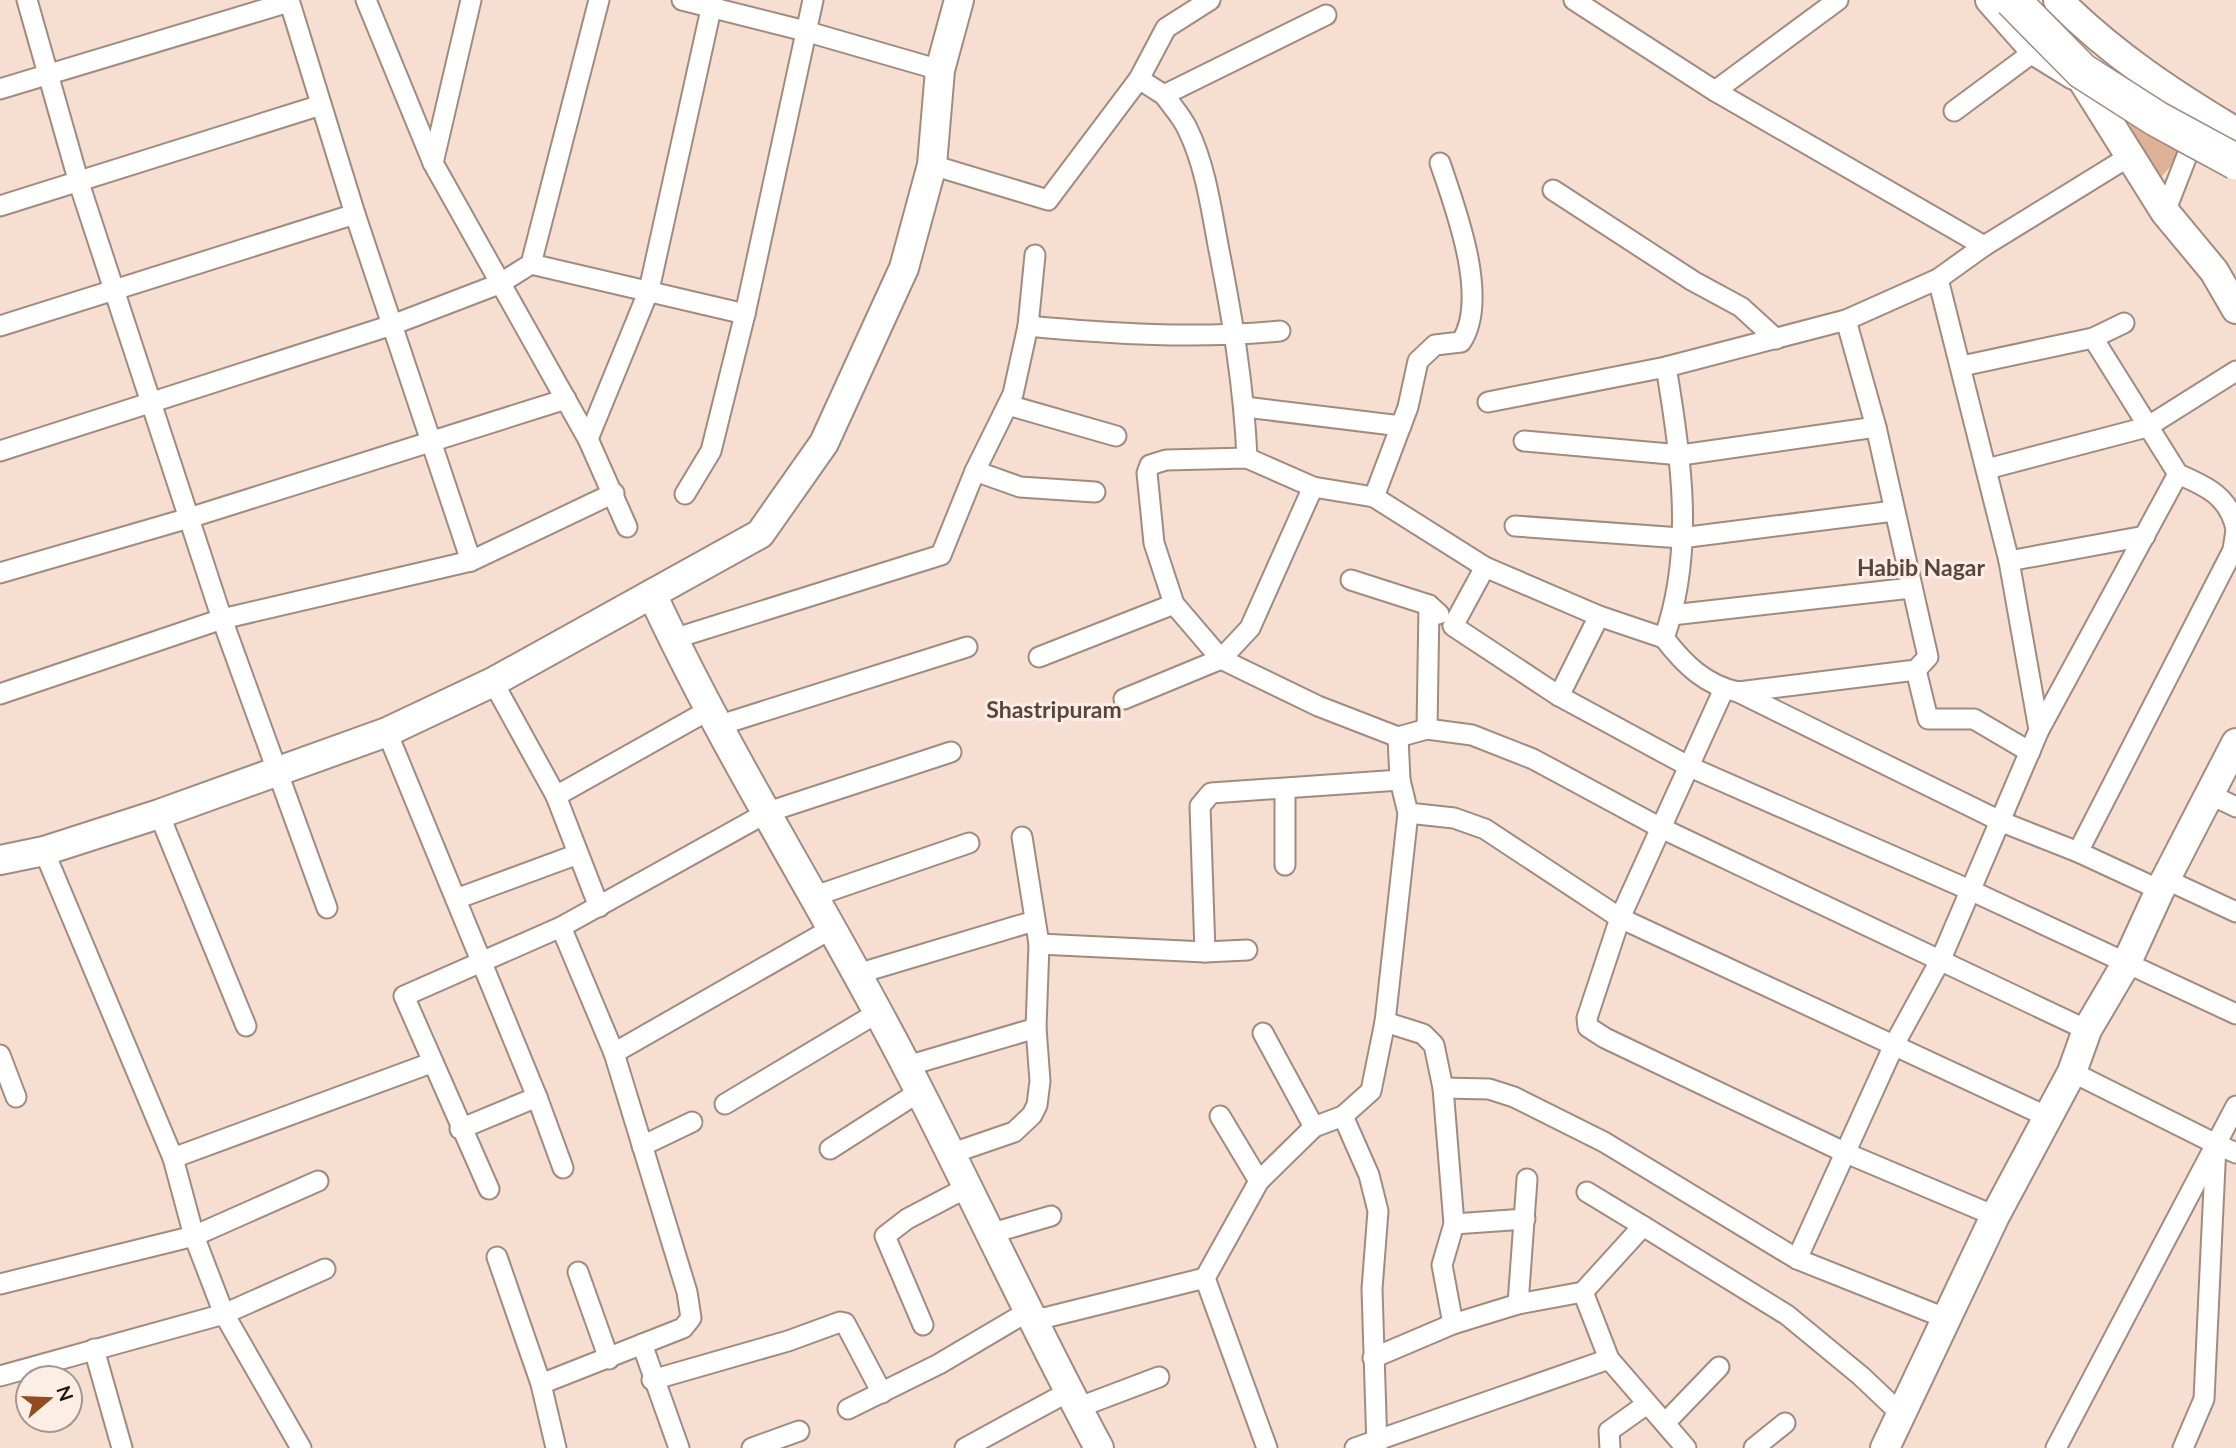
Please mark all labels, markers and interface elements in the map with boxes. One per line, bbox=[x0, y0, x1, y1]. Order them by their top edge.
district label: Habib Nagar bbox=[1857, 553, 1985, 581]
district label: Shastripuram bbox=[986, 695, 1122, 723]
north arrow bbox=[14, 1364, 84, 1434]
text: N bbox=[52, 1383, 79, 1404]

